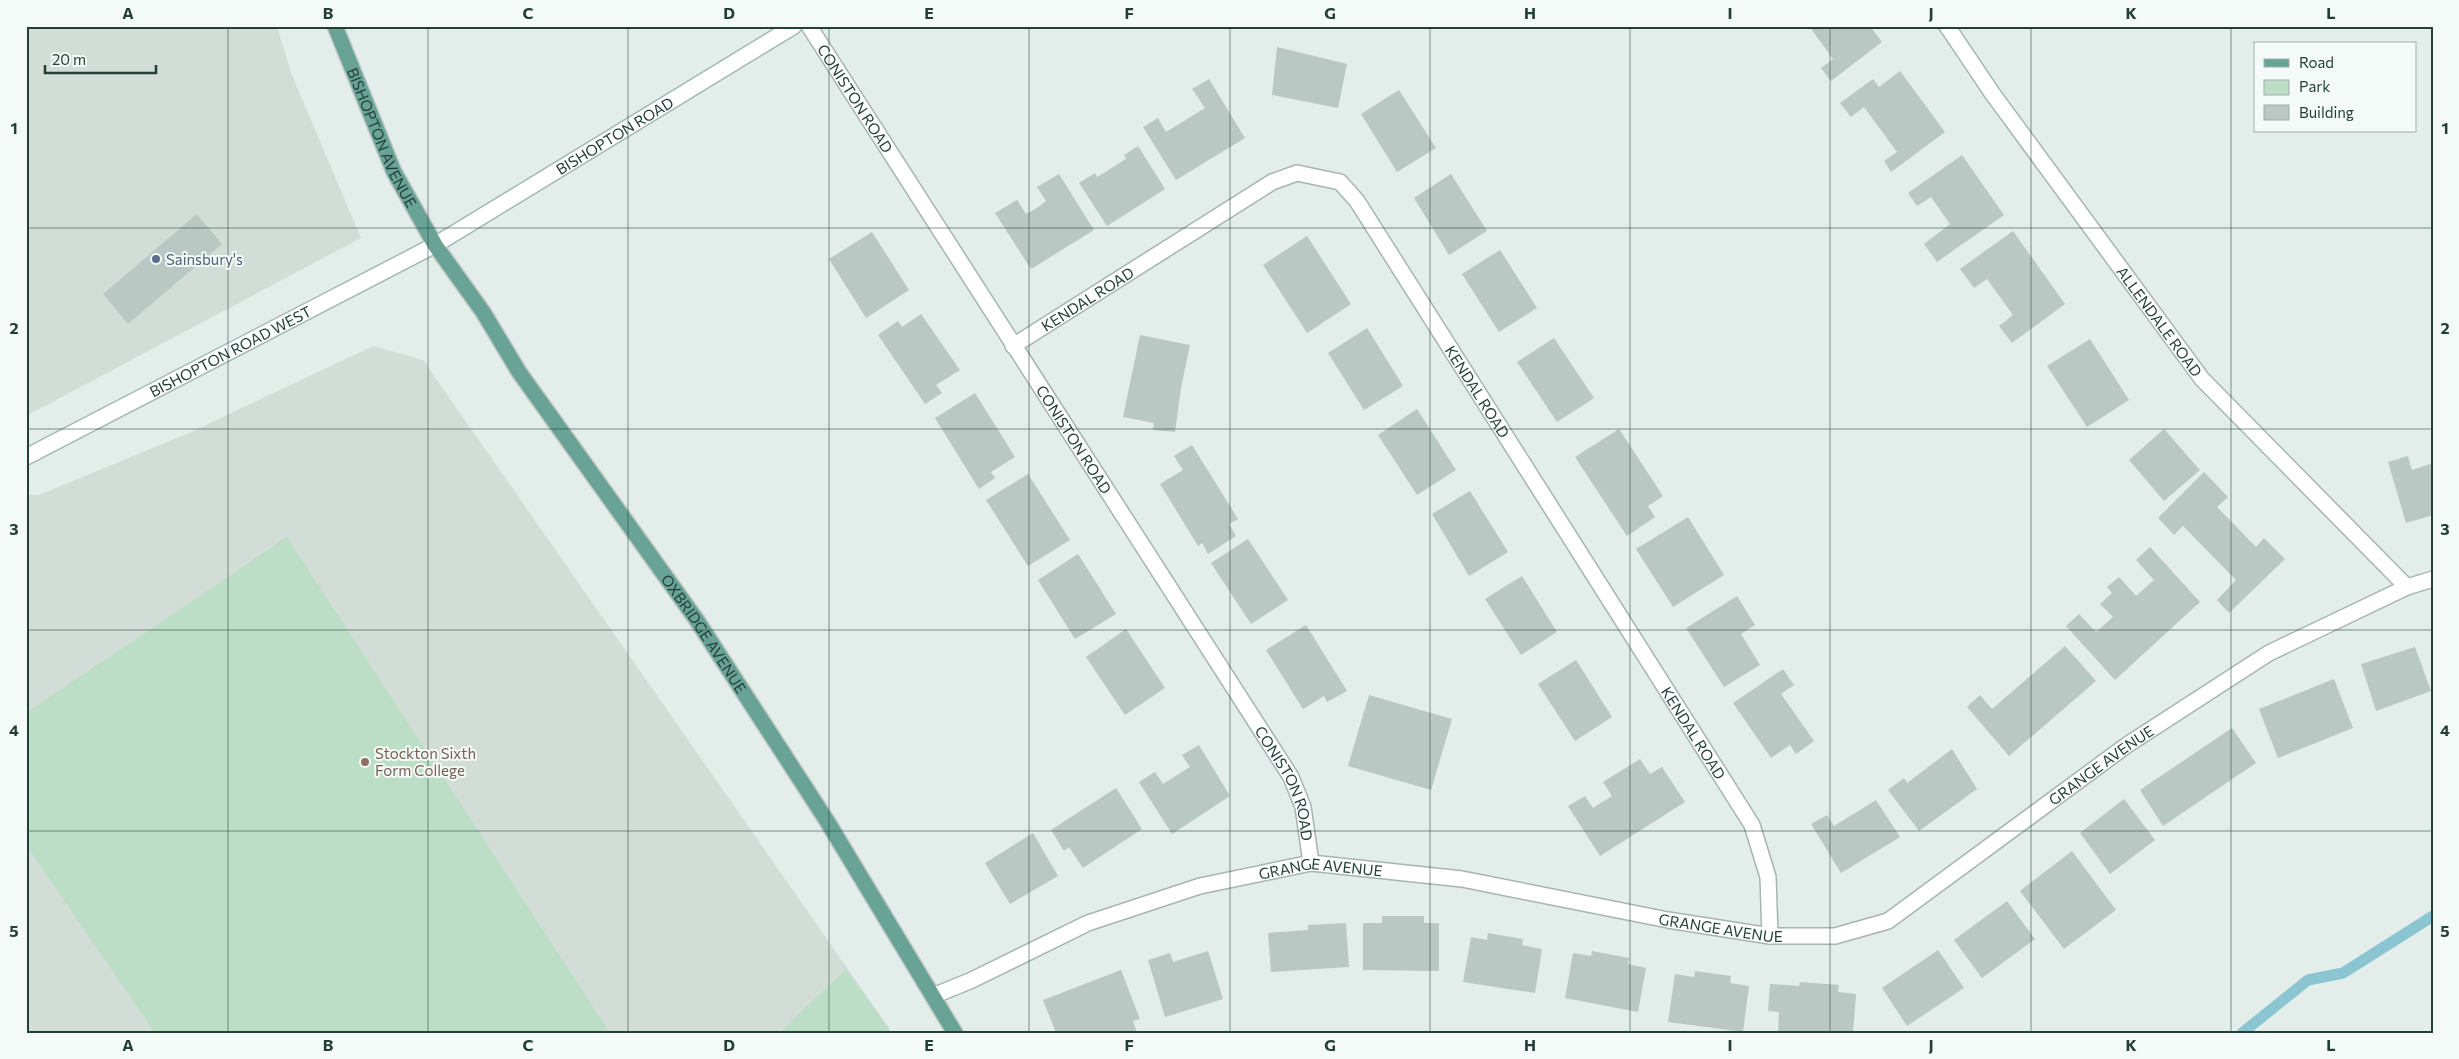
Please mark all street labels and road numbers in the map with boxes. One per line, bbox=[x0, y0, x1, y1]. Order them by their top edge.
street label: CONISTON ROAD bbox=[814, 41, 897, 156]
street label: BISHOPTON AVENUE bbox=[344, 65, 421, 210]
street label: BISHOPTON ROAD bbox=[553, 93, 677, 178]
street label: KENDAL ROAD bbox=[1038, 263, 1137, 335]
street label: ALLENDALE ROAD bbox=[2113, 263, 2206, 380]
street label: BISHOPTON ROAD WEST bbox=[146, 302, 314, 400]
street label: KENDAL ROAD bbox=[1442, 342, 1513, 441]
street label: CONISTON ROAD bbox=[1033, 382, 1116, 497]
street label: OXBRIDGE AVENUE bbox=[658, 571, 751, 696]
street label: KENDAL ROAD bbox=[1658, 683, 1730, 782]
street label: GRANGE AVENUE bbox=[2045, 721, 2157, 809]
street label: CONISTON ROAD bbox=[1252, 722, 1317, 842]
street label: GRANGE AVENUE bbox=[1257, 854, 1384, 883]
street label: GRANGE AVENUE bbox=[1657, 909, 1783, 945]

